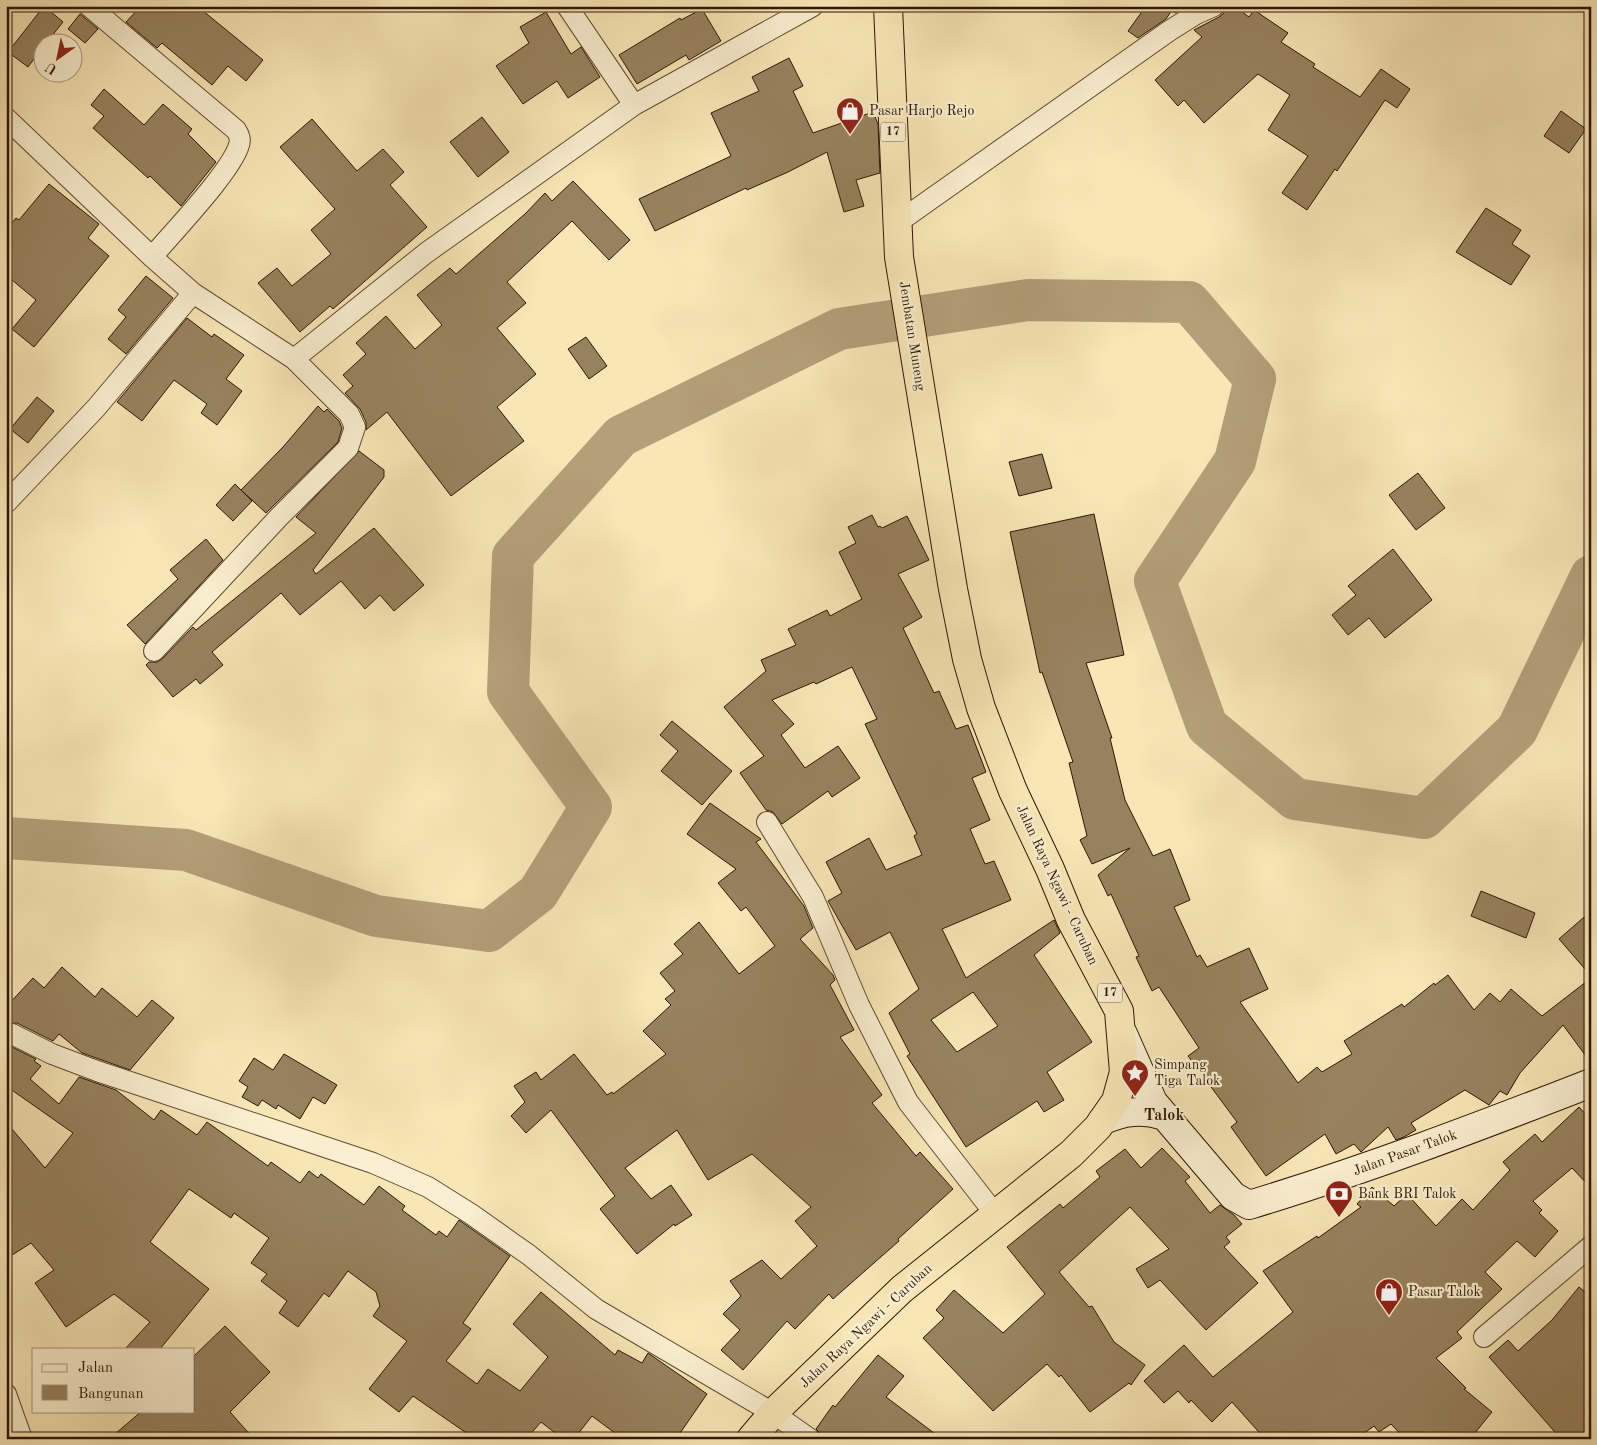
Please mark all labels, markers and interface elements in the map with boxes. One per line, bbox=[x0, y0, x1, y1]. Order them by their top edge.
north arrow bbox=[32, 32, 82, 82]
text: U bbox=[43, 59, 60, 77]
shop icon: Pasar Harjo Rejo bbox=[835, 96, 865, 135]
place label: Pasar Harjo Rejo bbox=[869, 104, 974, 118]
road number: 17 bbox=[880, 122, 906, 142]
street label: Jembatan Muneng bbox=[896, 280, 928, 392]
street label: Jalan Raya Ngawi - Caruban bbox=[1014, 803, 1100, 968]
road number: 17 bbox=[1098, 984, 1122, 1002]
place icon: Simpang Tiga Talok bbox=[1120, 1058, 1150, 1097]
place label: Simpang Tiga Talok bbox=[1154, 1058, 1220, 1088]
district label: Talok bbox=[1144, 1108, 1184, 1124]
street label: Jalan Pasar Talok bbox=[1351, 1128, 1459, 1178]
bank icon: Bank BRI Talok bbox=[1324, 1179, 1354, 1218]
place label: Bank BRI Talok bbox=[1358, 1187, 1457, 1201]
street label: Jalan Raya Ngawi - Caruban bbox=[797, 1261, 935, 1391]
shop icon: Pasar Talok bbox=[1374, 1277, 1404, 1316]
place label: Pasar Talok bbox=[1408, 1285, 1481, 1299]
legend bbox=[32, 1348, 195, 1412]
text: Jalan bbox=[78, 1361, 113, 1376]
text: Bangunan bbox=[78, 1387, 144, 1402]

